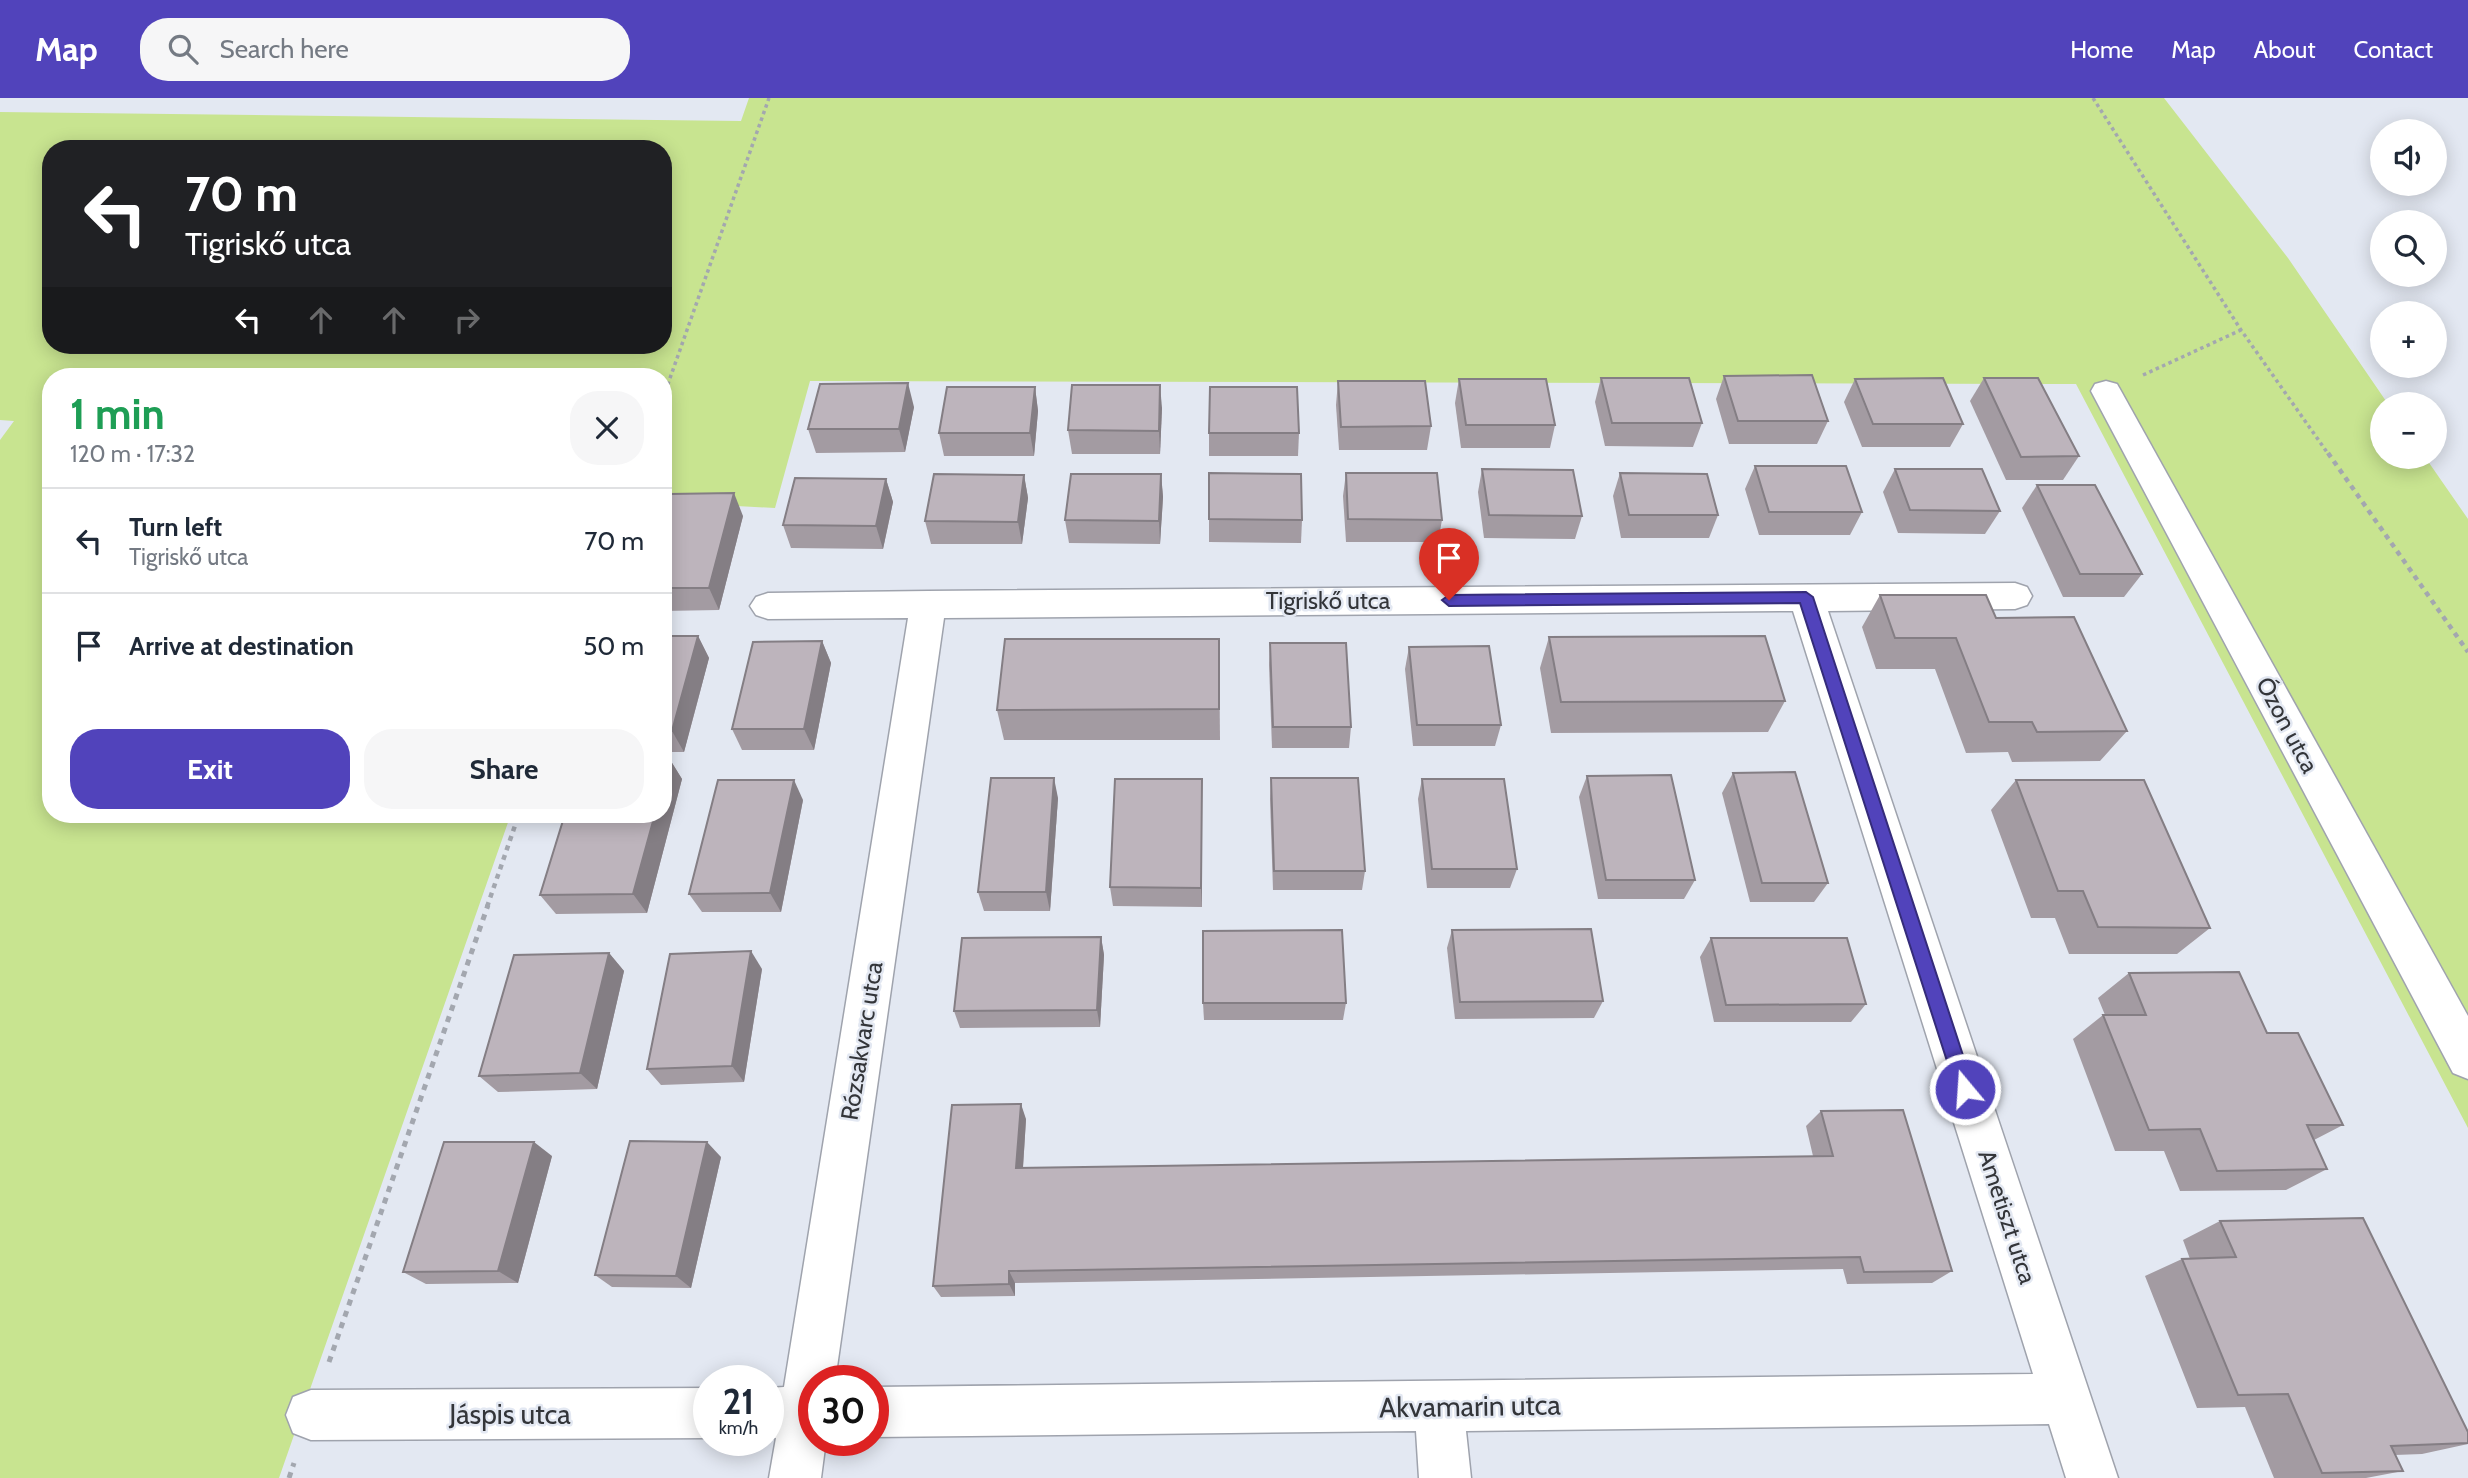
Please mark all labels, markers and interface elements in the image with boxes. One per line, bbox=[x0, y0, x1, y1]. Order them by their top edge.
search box bbox=[140, 18, 630, 81]
text: Map bbox=[35, 29, 98, 69]
icon: search bbox=[164, 30, 202, 68]
text: Search here bbox=[220, 33, 349, 65]
text: Home bbox=[2070, 35, 2133, 64]
text: Map bbox=[2171, 35, 2216, 64]
text: About bbox=[2254, 35, 2316, 64]
text: Contact bbox=[2354, 35, 2433, 64]
map controls bbox=[2370, 119, 2447, 469]
button: sound bbox=[2370, 119, 2447, 196]
text: 70 m bbox=[185, 164, 298, 223]
icon: left bbox=[70, 168, 161, 259]
button: search bbox=[2370, 210, 2447, 287]
text: Tigriskő utca bbox=[185, 224, 351, 263]
icon: left bbox=[229, 301, 267, 339]
icon: ahead bbox=[302, 301, 340, 339]
icon: ahead bbox=[375, 301, 413, 339]
icon: right bbox=[448, 301, 486, 339]
button: + bbox=[2370, 301, 2447, 378]
text: 1 min bbox=[70, 388, 165, 440]
button: close bbox=[570, 391, 644, 465]
button: − bbox=[2370, 392, 2447, 469]
text: 120 m · 17:32 bbox=[70, 440, 195, 468]
text: Turn left bbox=[129, 511, 222, 543]
icon: left bbox=[70, 522, 108, 560]
text: 70 m bbox=[584, 525, 644, 557]
pin bbox=[1419, 528, 1479, 600]
icon: arrive bbox=[1430, 539, 1468, 577]
text: Tigriskő utca bbox=[129, 543, 248, 571]
street label: Tigriskő utca bbox=[1266, 586, 1391, 615]
icon: arrive bbox=[70, 627, 108, 665]
text: Arrive at destination bbox=[129, 630, 354, 662]
text: 50 m bbox=[583, 630, 644, 662]
street label: Ózon utca bbox=[2250, 672, 2325, 778]
button: Exit bbox=[70, 729, 350, 809]
button: Share bbox=[364, 729, 644, 809]
street label: Rózsakvarc utca bbox=[835, 959, 888, 1122]
position arrow bbox=[1928, 1052, 2002, 1126]
street label: Ametiszt utca bbox=[1972, 1146, 2043, 1288]
speed limit sign: 30 bbox=[798, 1365, 889, 1456]
text: 21 bbox=[723, 1380, 754, 1423]
street label: Akvamarin utca bbox=[1379, 1387, 1562, 1425]
street label: Jáspis utca bbox=[448, 1397, 571, 1431]
text: km/h bbox=[719, 1417, 758, 1439]

